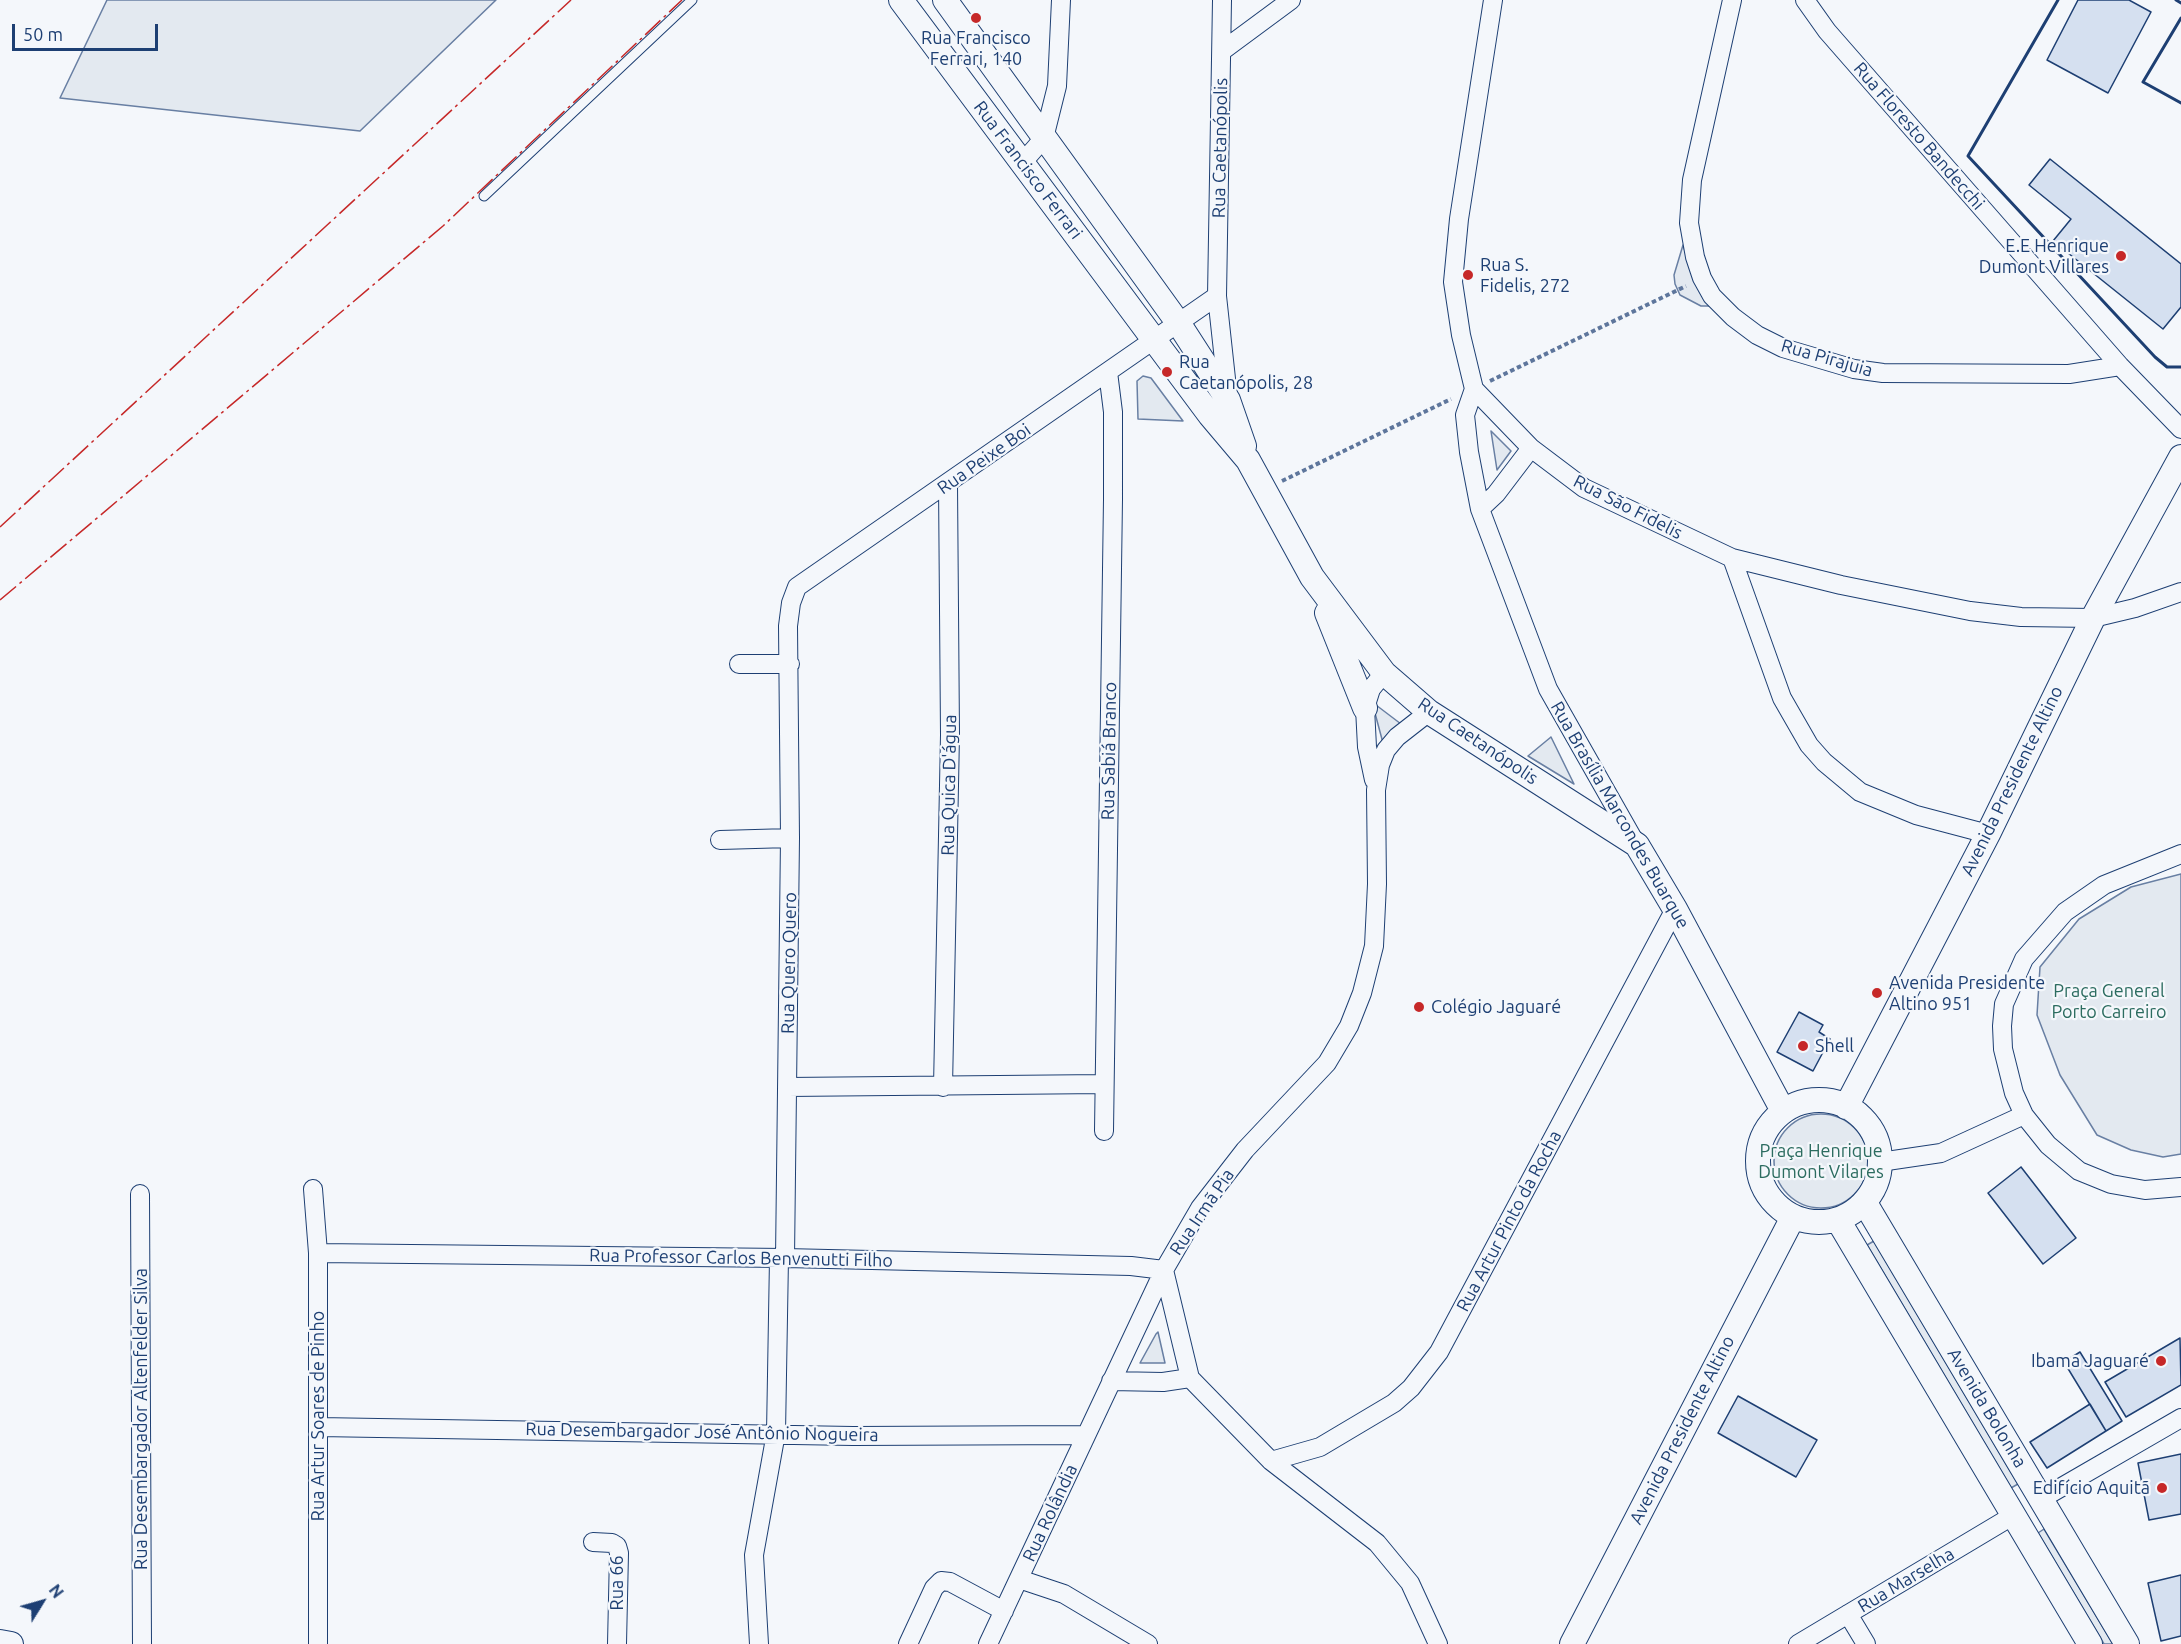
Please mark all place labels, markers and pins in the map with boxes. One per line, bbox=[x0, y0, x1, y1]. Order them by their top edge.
marker: Rua Francisco Ferrari, 140 bbox=[969, 11, 983, 25]
place label: Rua Francisco Ferrari, 140 bbox=[921, 27, 1031, 70]
place label: E.E Henrique Dumont Villares bbox=[1979, 235, 2109, 278]
marker: E.E Henrique Dumont Villares bbox=[2114, 249, 2128, 263]
place label: Rua S. Fidelis, 272 bbox=[1480, 254, 1570, 296]
marker: Rua S. Fidelis, 272 bbox=[1461, 268, 1475, 282]
place label: Rua Caetanópolis, 28 bbox=[1179, 351, 1313, 394]
marker: Rua Caetanópolis, 28 bbox=[1160, 365, 1174, 379]
place label: Avenida Presidente Altino 951 bbox=[1889, 972, 2045, 1014]
marker: Avenida Presidente Altino 951 bbox=[1870, 986, 1884, 1000]
place label: Colégio Jaguaré bbox=[1431, 996, 1561, 1018]
marker: Colégio Jaguaré bbox=[1412, 1000, 1426, 1014]
place label: Shell bbox=[1815, 1035, 1854, 1057]
marker: Shell bbox=[1796, 1039, 1810, 1053]
place label: Ibama Jaguaré bbox=[2031, 1350, 2149, 1372]
marker: Ibama Jaguaré bbox=[2154, 1354, 2168, 1368]
place label: Edifício Aquitã bbox=[2033, 1477, 2150, 1499]
marker: Edifício Aquitã bbox=[2155, 1481, 2169, 1495]

